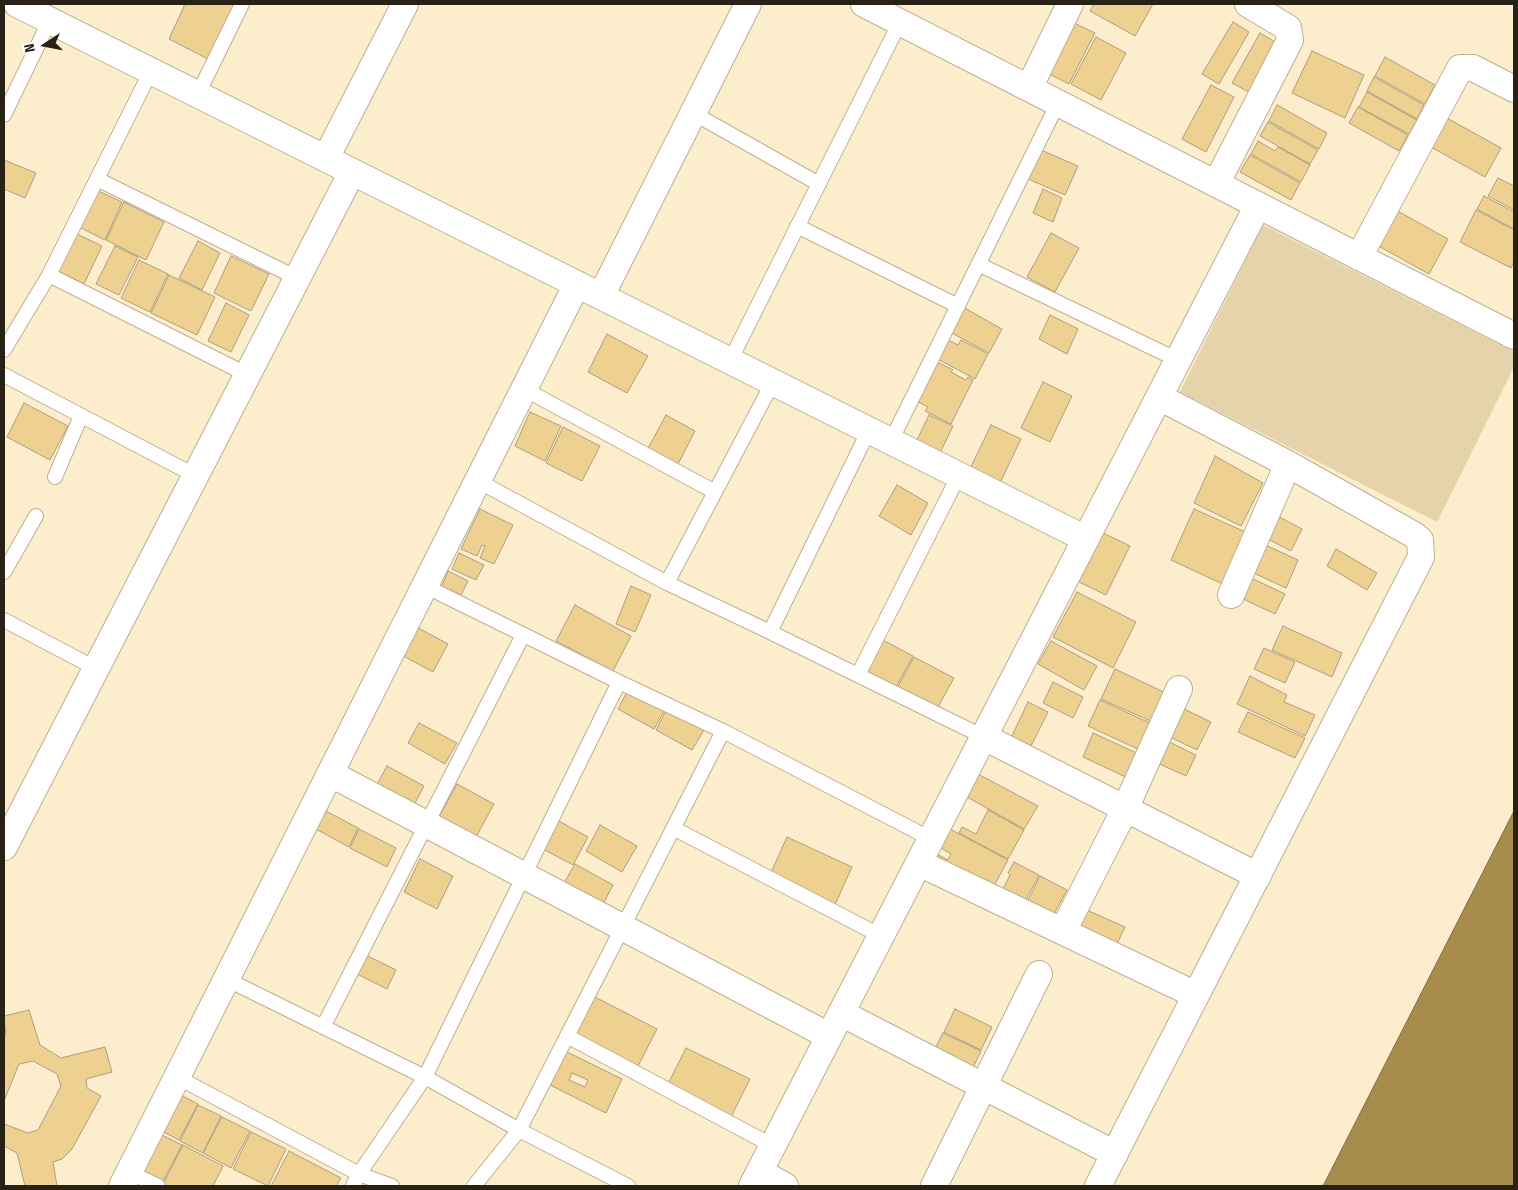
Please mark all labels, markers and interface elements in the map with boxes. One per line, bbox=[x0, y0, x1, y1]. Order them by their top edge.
north arrow bbox=[20, 20, 70, 70]
text: N bbox=[21, 42, 39, 54]

